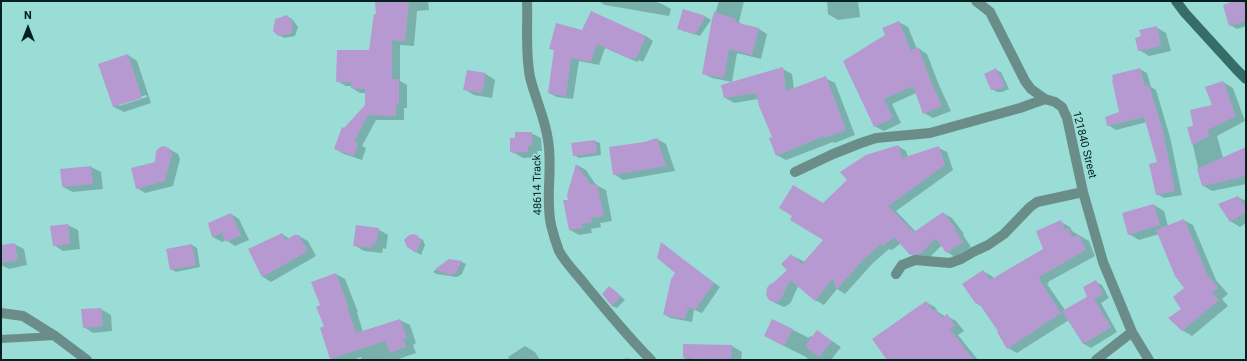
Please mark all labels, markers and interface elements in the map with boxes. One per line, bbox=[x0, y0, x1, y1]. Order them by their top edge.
north arrow bbox=[8, 8, 48, 48]
text: N bbox=[24, 9, 32, 22]
street label: 121840 Street bbox=[1069, 110, 1099, 180]
street label: 48614 Track bbox=[531, 155, 545, 215]

